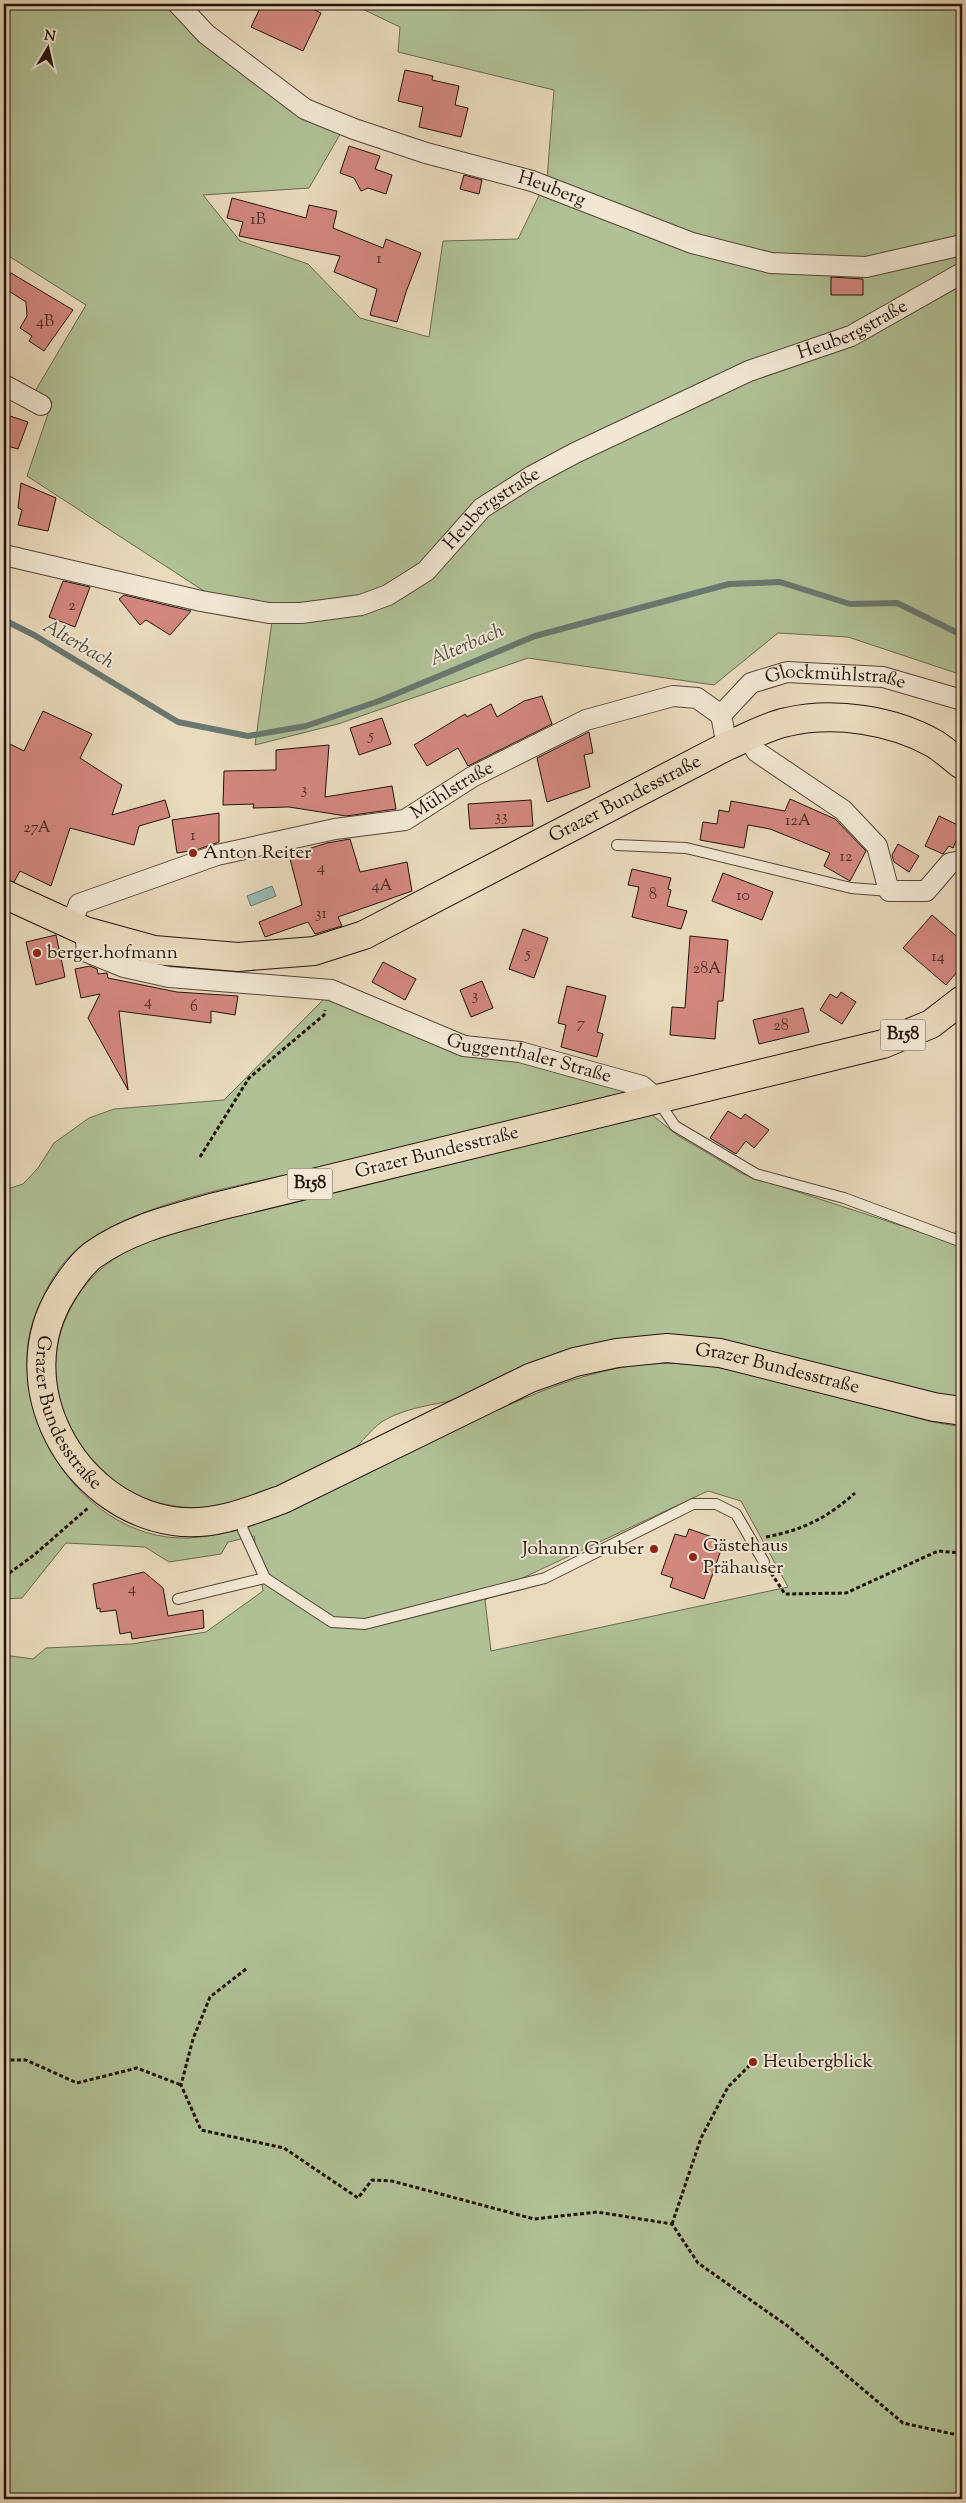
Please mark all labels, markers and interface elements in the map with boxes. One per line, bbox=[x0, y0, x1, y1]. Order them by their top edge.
north arrow bbox=[22, 22, 72, 72]
text: N bbox=[43, 26, 57, 48]
street label: Heuberg bbox=[515, 164, 590, 214]
house number: 1B bbox=[250, 209, 266, 232]
house number: 1 bbox=[376, 248, 382, 271]
street label: Heubergstraße bbox=[794, 293, 913, 367]
house number: 4B bbox=[36, 311, 54, 334]
street label: Heubergstraße bbox=[437, 461, 545, 556]
house number: 2 bbox=[68, 595, 76, 618]
water label: Alterbach bbox=[37, 613, 119, 677]
water label: Alterbach bbox=[425, 617, 509, 675]
street label: Glockmühlstraße bbox=[762, 658, 909, 696]
house number: 5 bbox=[367, 725, 374, 748]
street label: Grazer Bundesstraße bbox=[544, 748, 706, 850]
street label: Mühlstraße bbox=[405, 755, 499, 827]
house number: 3 bbox=[301, 779, 307, 802]
house number: 33 bbox=[495, 806, 507, 829]
house number: 12A bbox=[785, 810, 811, 833]
house number: 27A bbox=[23, 817, 51, 840]
house number: 1 bbox=[190, 825, 196, 848]
place label: Anton Reiter bbox=[203, 840, 311, 867]
house number: 12 bbox=[840, 846, 853, 869]
marker: Anton Reiter bbox=[187, 847, 199, 859]
house number: 4 bbox=[317, 857, 325, 880]
house number: 4A bbox=[371, 875, 393, 898]
house number: 8 bbox=[649, 884, 657, 907]
house number: 10 bbox=[736, 885, 750, 908]
house number: 31 bbox=[315, 903, 328, 926]
place label: berger.hofmann bbox=[47, 940, 178, 967]
house number: 5 bbox=[524, 943, 531, 966]
house number: 14 bbox=[931, 946, 945, 969]
marker: berger.hofmann bbox=[31, 947, 43, 959]
house number: 28A bbox=[693, 958, 721, 981]
house number: 3 bbox=[472, 985, 478, 1008]
house number: 4 bbox=[144, 991, 152, 1014]
house number: 6 bbox=[190, 996, 198, 1019]
house number: 7 bbox=[577, 1013, 585, 1036]
house number: 28 bbox=[773, 1015, 789, 1038]
road number: B158 bbox=[880, 1020, 926, 1050]
street label: Guggenthaler Straße bbox=[442, 1026, 615, 1090]
street label: Grazer Bundesstraße bbox=[352, 1120, 522, 1186]
road number: B158 bbox=[288, 1168, 332, 1200]
street label: Grazer Bundesstraße bbox=[28, 1333, 108, 1497]
street label: Grazer Bundesstraße bbox=[694, 1337, 862, 1401]
place label: Gästehaus Prähauser bbox=[703, 1533, 788, 1582]
place label: Johann Gruber bbox=[521, 1536, 644, 1563]
marker: Johann Gruber bbox=[648, 1543, 660, 1555]
marker: Gästehaus Prähauser bbox=[687, 1551, 699, 1563]
house number: 4 bbox=[128, 1578, 136, 1601]
place label: Heubergblick bbox=[763, 2049, 873, 2076]
marker: Heubergblick bbox=[747, 2056, 759, 2068]

